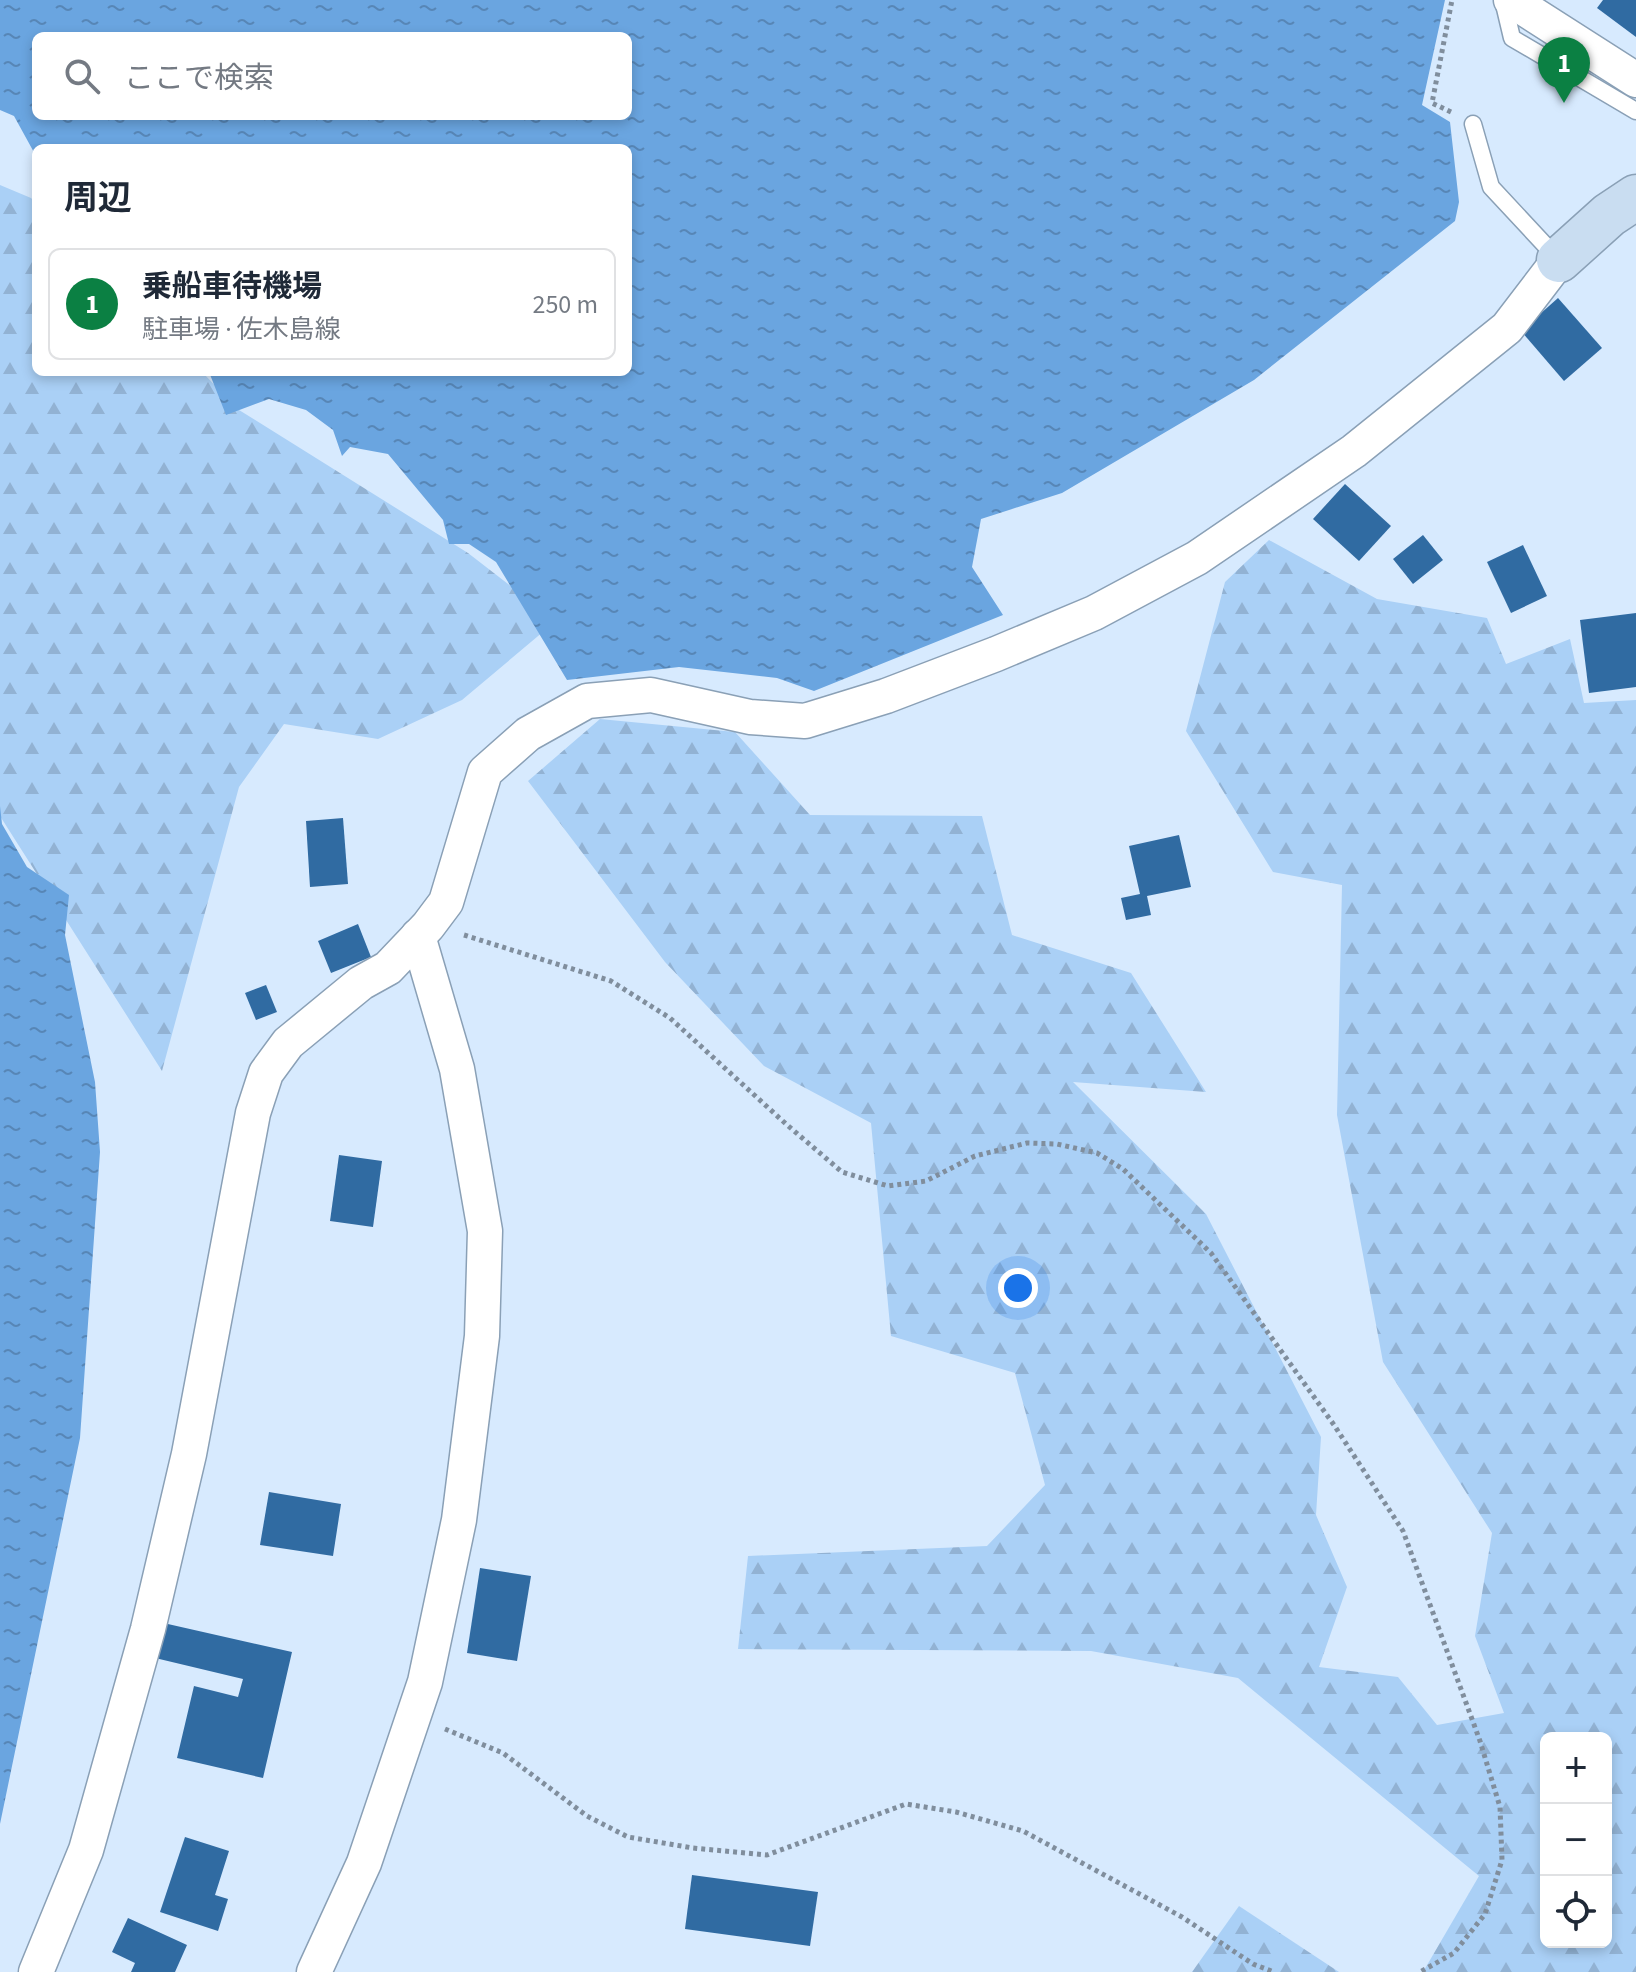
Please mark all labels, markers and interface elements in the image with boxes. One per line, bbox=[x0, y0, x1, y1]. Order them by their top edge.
search box bbox=[32, 32, 632, 120]
pin: 1 bbox=[1538, 37, 1590, 103]
icon: search bbox=[60, 54, 104, 98]
text: ここで検索 bbox=[124, 57, 274, 100]
text: 周辺 bbox=[64, 174, 132, 223]
text: 乗船車待機場 bbox=[142, 265, 322, 308]
text: 1 bbox=[85, 286, 99, 323]
text: 250 m bbox=[532, 286, 598, 323]
text: 駐車場 · 佐木島線 bbox=[142, 311, 341, 348]
your location bbox=[998, 1268, 1038, 1308]
map controls bbox=[1540, 1732, 1612, 1948]
button: + bbox=[1540, 1732, 1612, 1804]
button: − bbox=[1540, 1804, 1612, 1876]
button: locate bbox=[1540, 1876, 1612, 1948]

